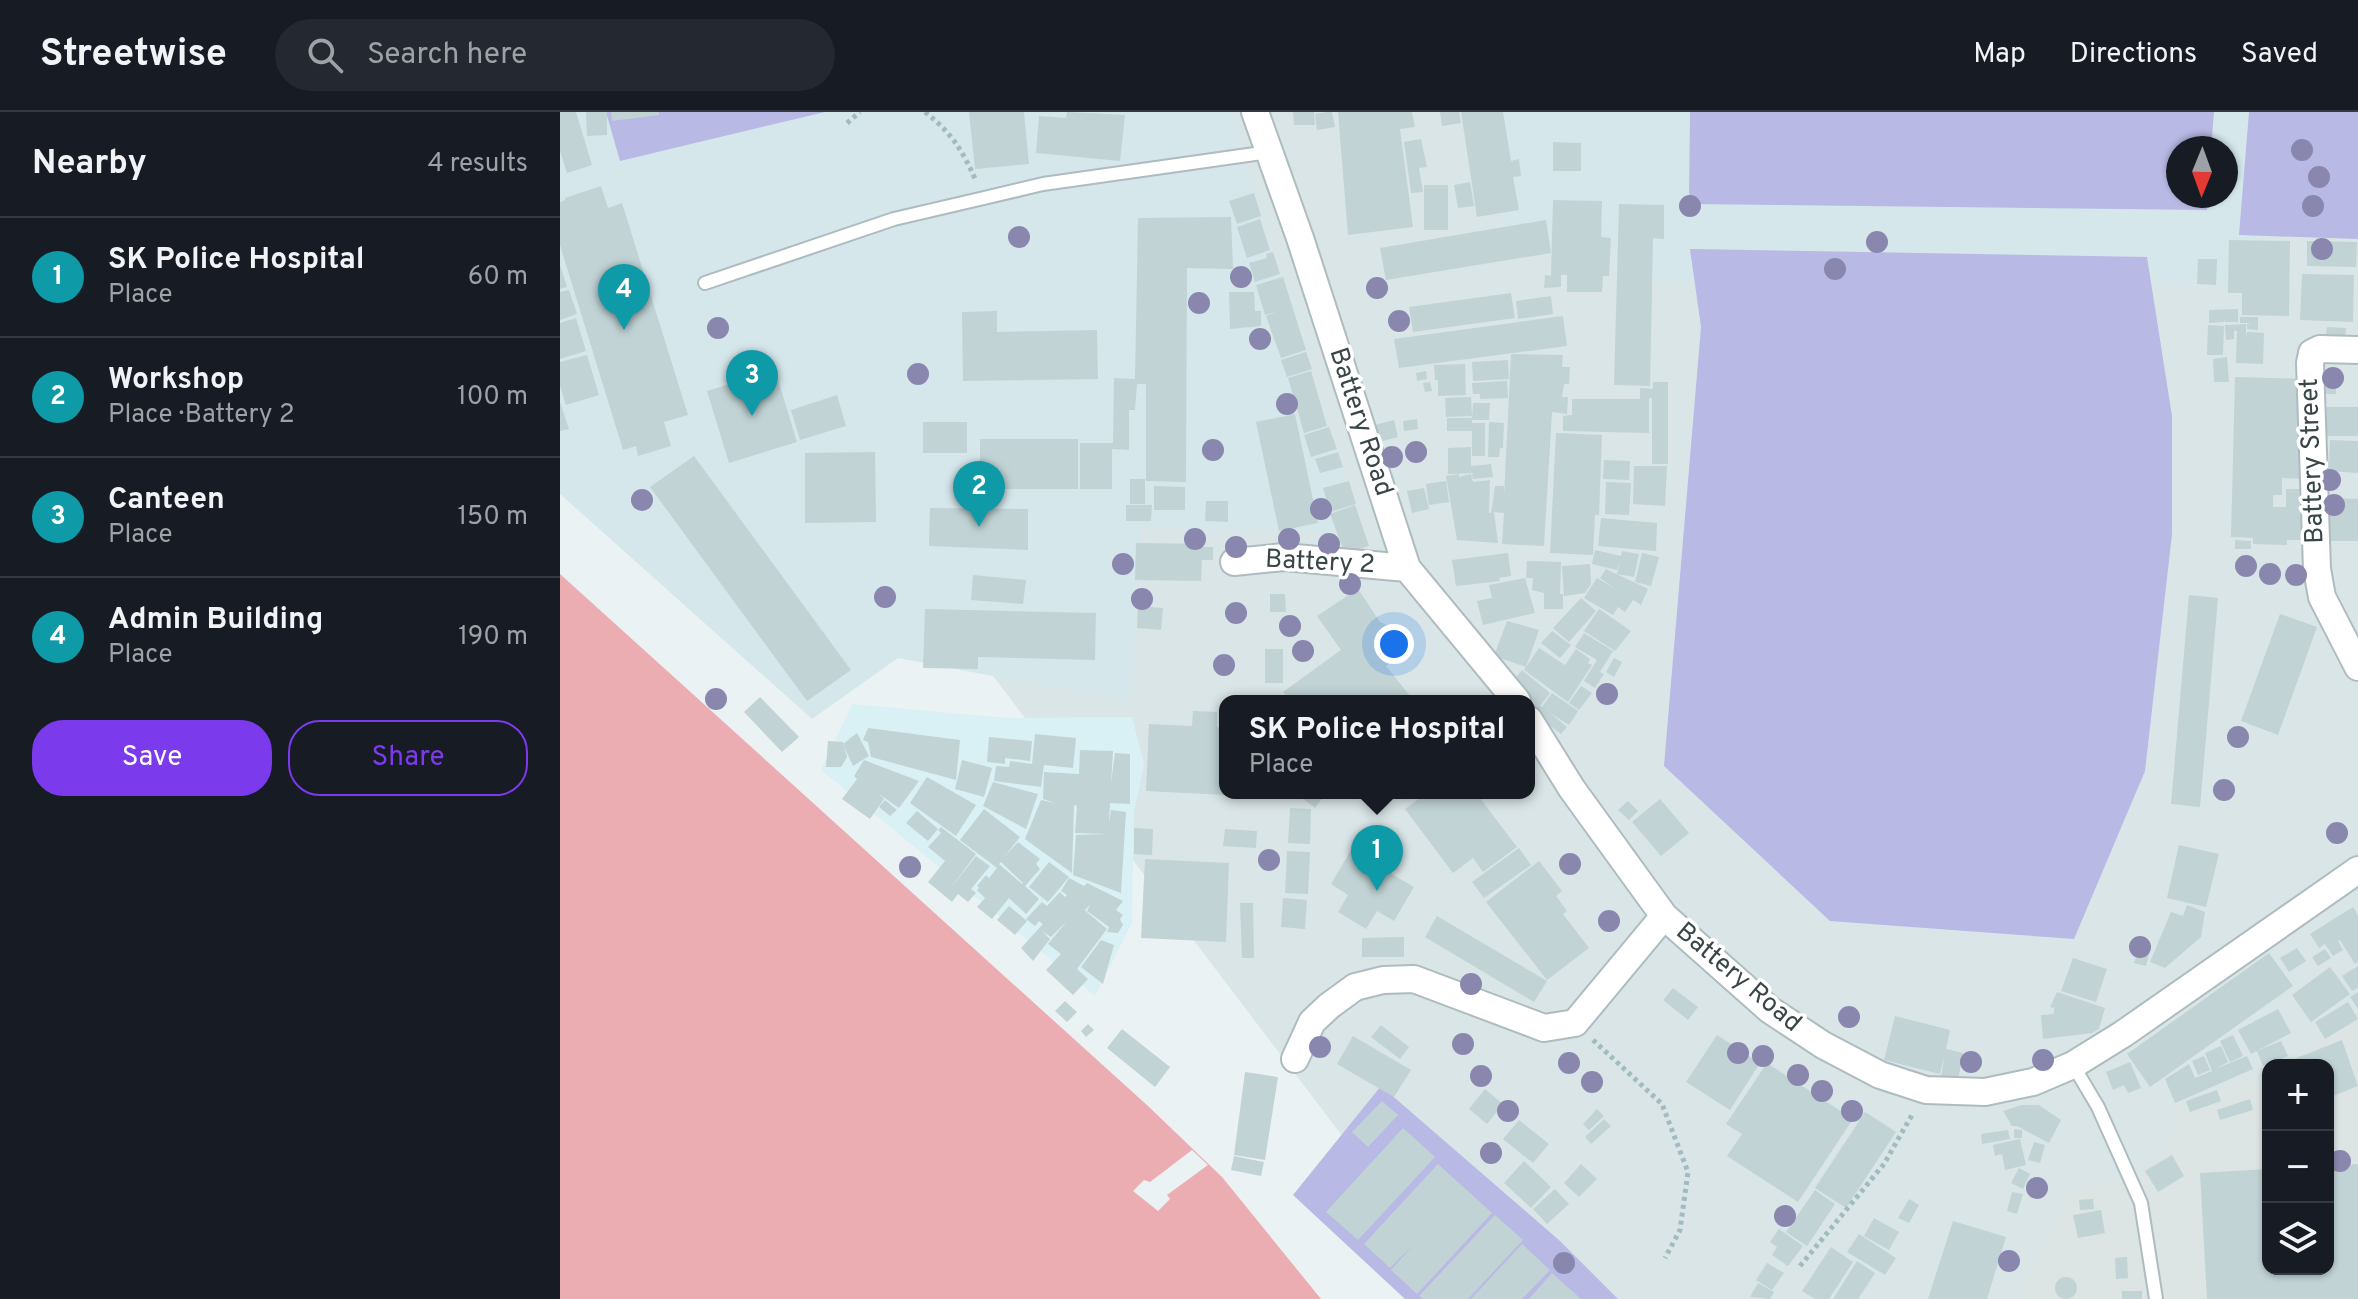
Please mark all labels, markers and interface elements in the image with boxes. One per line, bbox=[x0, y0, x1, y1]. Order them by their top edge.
search box bbox=[275, 19, 835, 91]
text: Streetwise bbox=[40, 31, 227, 80]
icon: search bbox=[303, 33, 347, 77]
text: Search here bbox=[367, 37, 527, 74]
text: Map bbox=[1973, 37, 2026, 73]
text: Directions bbox=[2070, 37, 2197, 73]
text: Saved bbox=[2241, 37, 2318, 73]
north arrow bbox=[2166, 136, 2238, 208]
text: Nearby bbox=[32, 143, 147, 186]
text: 4 results bbox=[427, 148, 528, 181]
text: SK Police Hospital bbox=[108, 242, 365, 279]
text: 1 bbox=[53, 261, 63, 294]
text: 60 m bbox=[468, 261, 528, 294]
pin: 4 bbox=[598, 264, 650, 330]
text: Place bbox=[108, 279, 172, 312]
street label: Battery Road bbox=[1320, 344, 1400, 500]
pin: 3 bbox=[726, 350, 778, 416]
text: Workshop bbox=[108, 362, 244, 399]
street label: Battery Street bbox=[2294, 378, 2332, 544]
text: 2 bbox=[50, 381, 66, 414]
text: 100 m bbox=[457, 381, 528, 414]
text: Place · Battery 2 bbox=[108, 399, 295, 432]
pin: 2 bbox=[953, 461, 1005, 527]
text: Canteen bbox=[108, 482, 225, 519]
text: 3 bbox=[50, 501, 66, 534]
text: 150 m bbox=[457, 501, 528, 534]
text: Place bbox=[108, 519, 172, 552]
street label: Battery 2 bbox=[1264, 544, 1376, 582]
text: Admin Building bbox=[108, 602, 323, 639]
text: 4 bbox=[50, 621, 66, 654]
text: 190 m bbox=[458, 621, 528, 654]
your location bbox=[1374, 624, 1414, 664]
text: Place bbox=[108, 639, 172, 672]
popup bbox=[1219, 695, 1535, 799]
text: SK Police Hospital bbox=[1249, 712, 1505, 749]
button: Save bbox=[32, 720, 272, 796]
button: Share bbox=[288, 720, 528, 796]
text: Place bbox=[1249, 749, 1313, 782]
pin: 1 bbox=[1351, 825, 1403, 891]
street label: Battery Road bbox=[1668, 916, 1808, 1040]
map controls bbox=[2262, 1059, 2334, 1275]
button: + bbox=[2262, 1059, 2334, 1131]
button: − bbox=[2262, 1131, 2334, 1203]
button: layers bbox=[2262, 1203, 2334, 1275]

